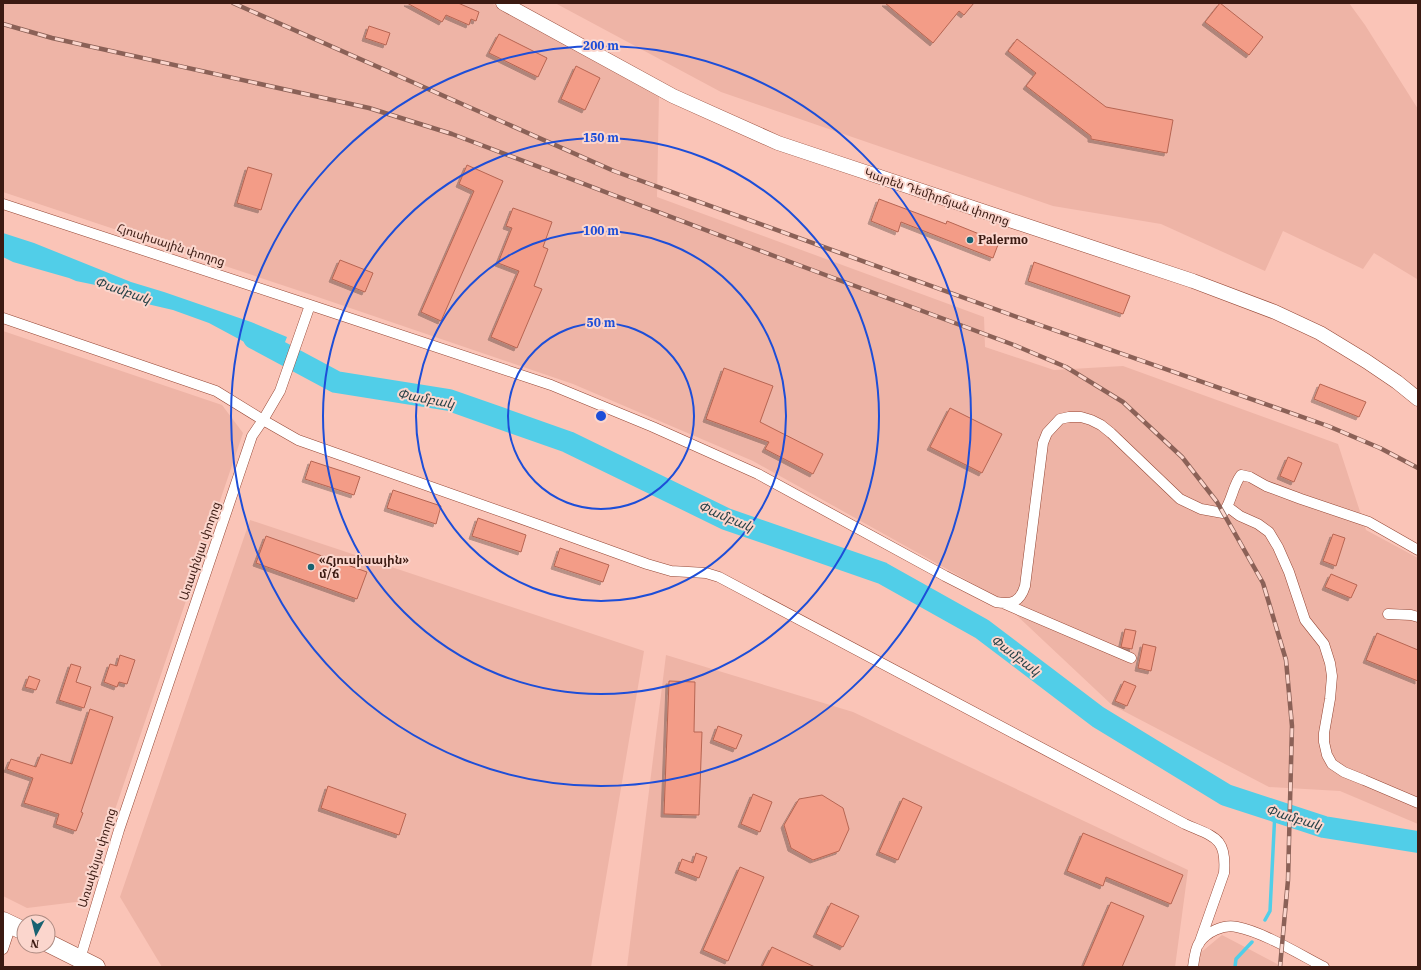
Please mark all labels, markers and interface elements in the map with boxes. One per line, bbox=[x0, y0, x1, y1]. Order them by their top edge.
text: 200 m bbox=[583, 38, 619, 53]
text: 150 m bbox=[583, 130, 619, 145]
street label: Կարեն Դեմիրճյան փողոց bbox=[863, 165, 1012, 228]
street label: Հյուսիսային փողոց bbox=[115, 220, 227, 269]
text: 100 m bbox=[583, 223, 619, 238]
place label: Palermo bbox=[978, 232, 1028, 247]
marker: Palermo bbox=[965, 235, 975, 245]
water label: Փամբակ bbox=[93, 273, 154, 308]
text: 50 m bbox=[587, 315, 616, 330]
water label: Փամբակ bbox=[396, 385, 457, 413]
centre of rings bbox=[594, 409, 608, 423]
water label: Փամբակ bbox=[696, 497, 757, 536]
street label: Առափնյա փողոց bbox=[176, 500, 223, 602]
place label: «Հյուսիսային» մ/ճ bbox=[319, 552, 409, 581]
marker: «Հյուսիսային» մ/ճ bbox=[306, 562, 316, 572]
water label: Փամբակ bbox=[988, 631, 1045, 680]
water label: Փամբակ bbox=[1264, 801, 1325, 834]
street label: Առափնյա փողոց bbox=[74, 806, 119, 909]
north arrow bbox=[16, 914, 56, 954]
text: N bbox=[29, 936, 40, 951]

